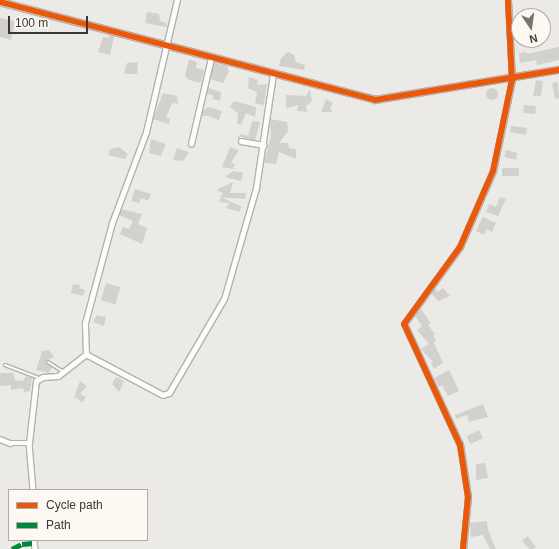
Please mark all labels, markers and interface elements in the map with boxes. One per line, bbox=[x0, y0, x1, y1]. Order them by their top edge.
scale bar bbox=[10, 8, 90, 34]
north arrow bbox=[511, 8, 551, 48]
text: 100 m bbox=[15, 16, 48, 30]
text: N bbox=[528, 32, 539, 45]
legend bbox=[8, 489, 148, 541]
text: Cycle path bbox=[46, 498, 103, 512]
text: Path bbox=[46, 518, 71, 532]

